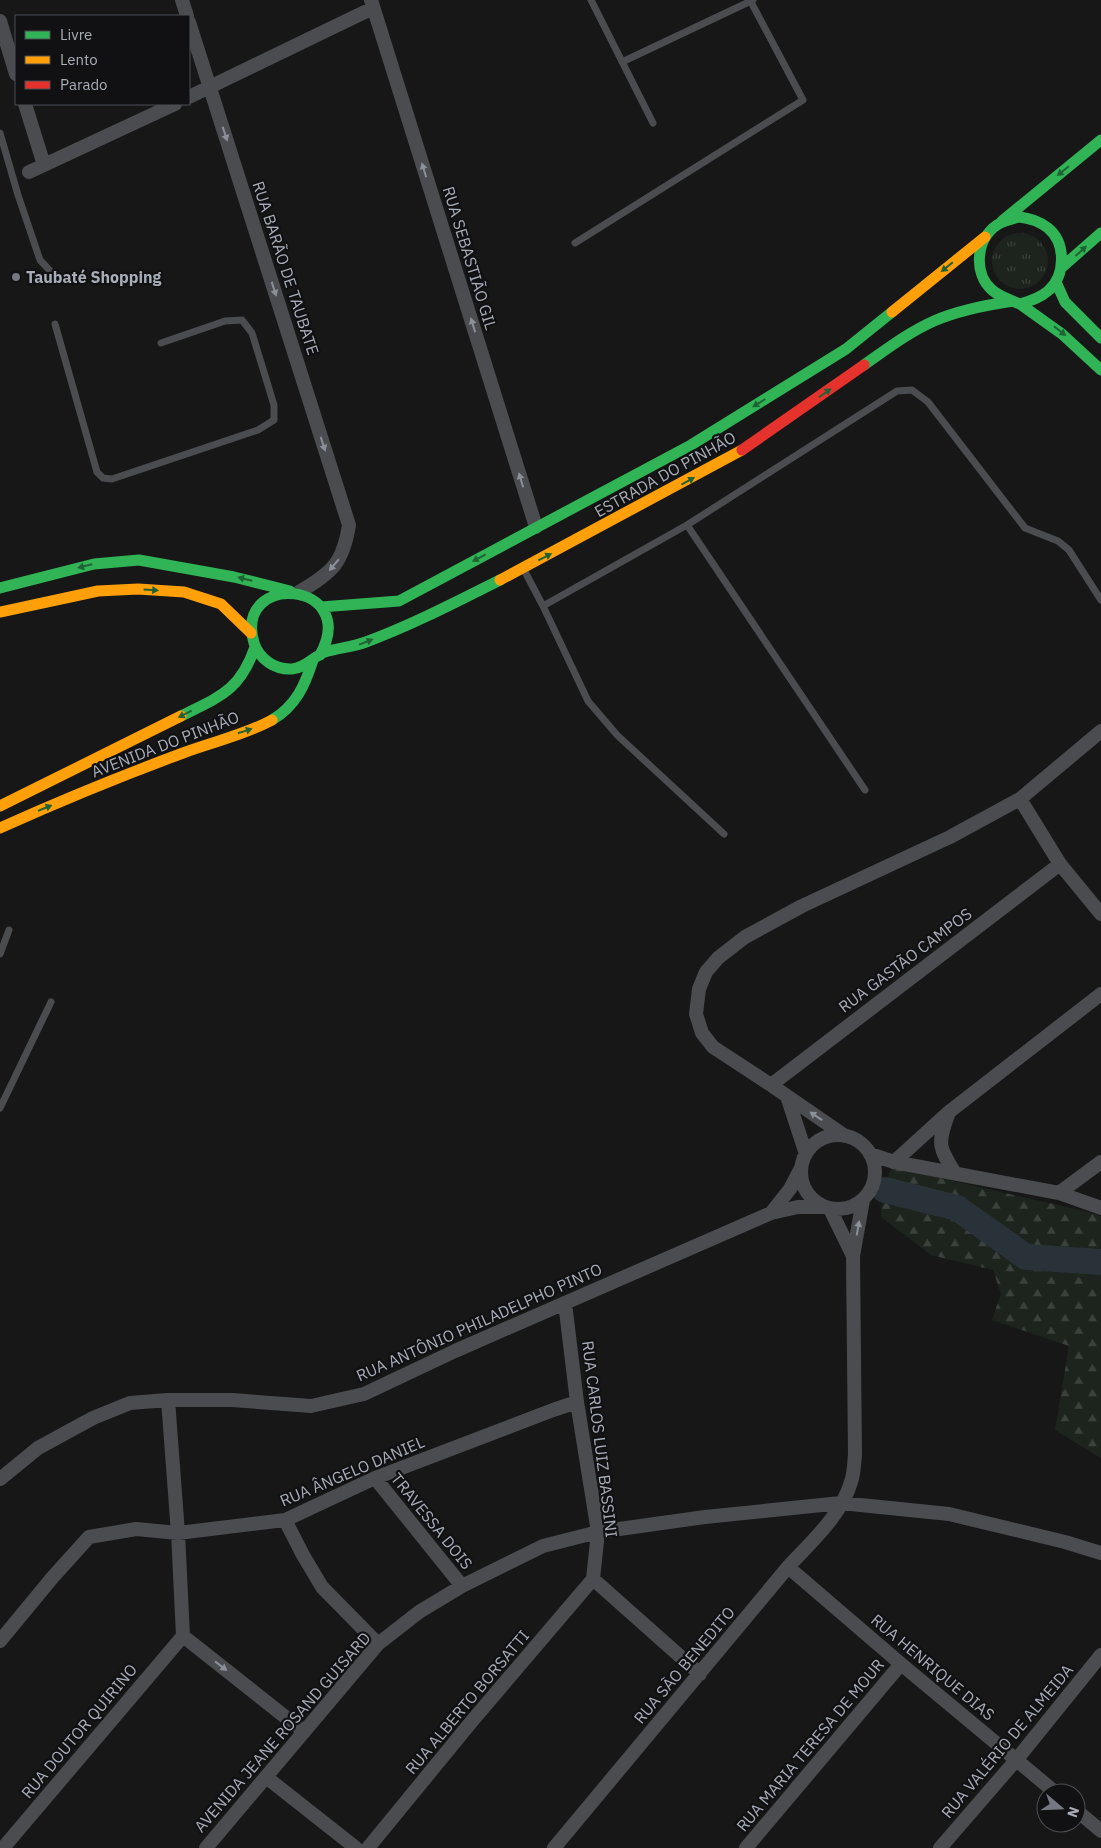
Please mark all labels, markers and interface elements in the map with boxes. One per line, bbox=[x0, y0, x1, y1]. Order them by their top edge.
legend bbox=[15, 15, 190, 105]
text: Livre bbox=[60, 25, 92, 44]
text: Lento bbox=[60, 50, 98, 69]
text: Parado bbox=[60, 75, 108, 94]
one-way arrow bbox=[221, 127, 229, 142]
one-way arrow bbox=[420, 162, 428, 177]
one-way arrow bbox=[1057, 165, 1070, 176]
street label: RUA BARÃO DE TAUBATE bbox=[248, 179, 324, 357]
street label: RUA SEBASTIÃO GIL bbox=[439, 184, 501, 332]
one-way arrow bbox=[1075, 245, 1087, 257]
one-way arrow bbox=[941, 262, 954, 273]
place label: Taubaté Shopping bbox=[26, 267, 162, 287]
marker: Taubaté Shopping bbox=[10, 271, 22, 283]
one-way arrow bbox=[270, 282, 278, 297]
one-way arrow bbox=[468, 318, 476, 333]
one-way arrow bbox=[1053, 326, 1066, 337]
one-way arrow bbox=[818, 388, 831, 398]
one-way arrow bbox=[752, 398, 765, 408]
street label: ESTRADA DO PINHÃO bbox=[591, 427, 739, 521]
one-way arrow bbox=[320, 436, 328, 451]
one-way arrow bbox=[517, 473, 525, 488]
one-way arrow bbox=[681, 476, 695, 485]
one-way arrow bbox=[472, 553, 485, 562]
one-way arrow bbox=[537, 553, 552, 561]
one-way arrow bbox=[328, 559, 340, 571]
one-way arrow bbox=[77, 562, 92, 570]
one-way arrow bbox=[237, 575, 252, 583]
one-way arrow bbox=[144, 586, 160, 594]
one-way arrow bbox=[359, 638, 374, 645]
street label: AVENIDA DO PINHÃO bbox=[88, 707, 242, 781]
one-way arrow bbox=[178, 710, 192, 718]
one-way arrow bbox=[238, 727, 253, 735]
one-way arrow bbox=[37, 804, 52, 812]
street label: RUA GASTÃO CAMPOS bbox=[834, 903, 976, 1017]
one-way arrow bbox=[810, 1111, 823, 1121]
one-way arrow bbox=[854, 1219, 862, 1235]
street label: RUA ANTÔNIO PHILADELPHO PINTO bbox=[353, 1259, 605, 1385]
street label: RUA CARLOS LUIZ BASSINI bbox=[578, 1339, 622, 1539]
street label: RUA ÂNGELO DANIEL bbox=[277, 1431, 427, 1511]
street label: TRAVESSA DOIS bbox=[387, 1469, 477, 1573]
street label: RUA SÃO BENEDITO bbox=[629, 1602, 739, 1728]
street label: RUA HENRIQUE DIAS bbox=[867, 1609, 999, 1725]
street label: RUA ALBERTO BORSATTI bbox=[401, 1626, 533, 1778]
street label: AVENIDA JEANE ROSAND GUISARD bbox=[190, 1628, 374, 1836]
street label: RUA MARIA TERESA DE MOUR bbox=[732, 1655, 888, 1835]
street label: RUA VALÉRIO DE ALMEIDA bbox=[936, 1659, 1077, 1822]
street label: RUA DOUTOR QUIRINO bbox=[17, 1660, 141, 1802]
one-way arrow bbox=[214, 1661, 227, 1672]
north arrow bbox=[1036, 1783, 1086, 1833]
text: N bbox=[1063, 1805, 1083, 1820]

